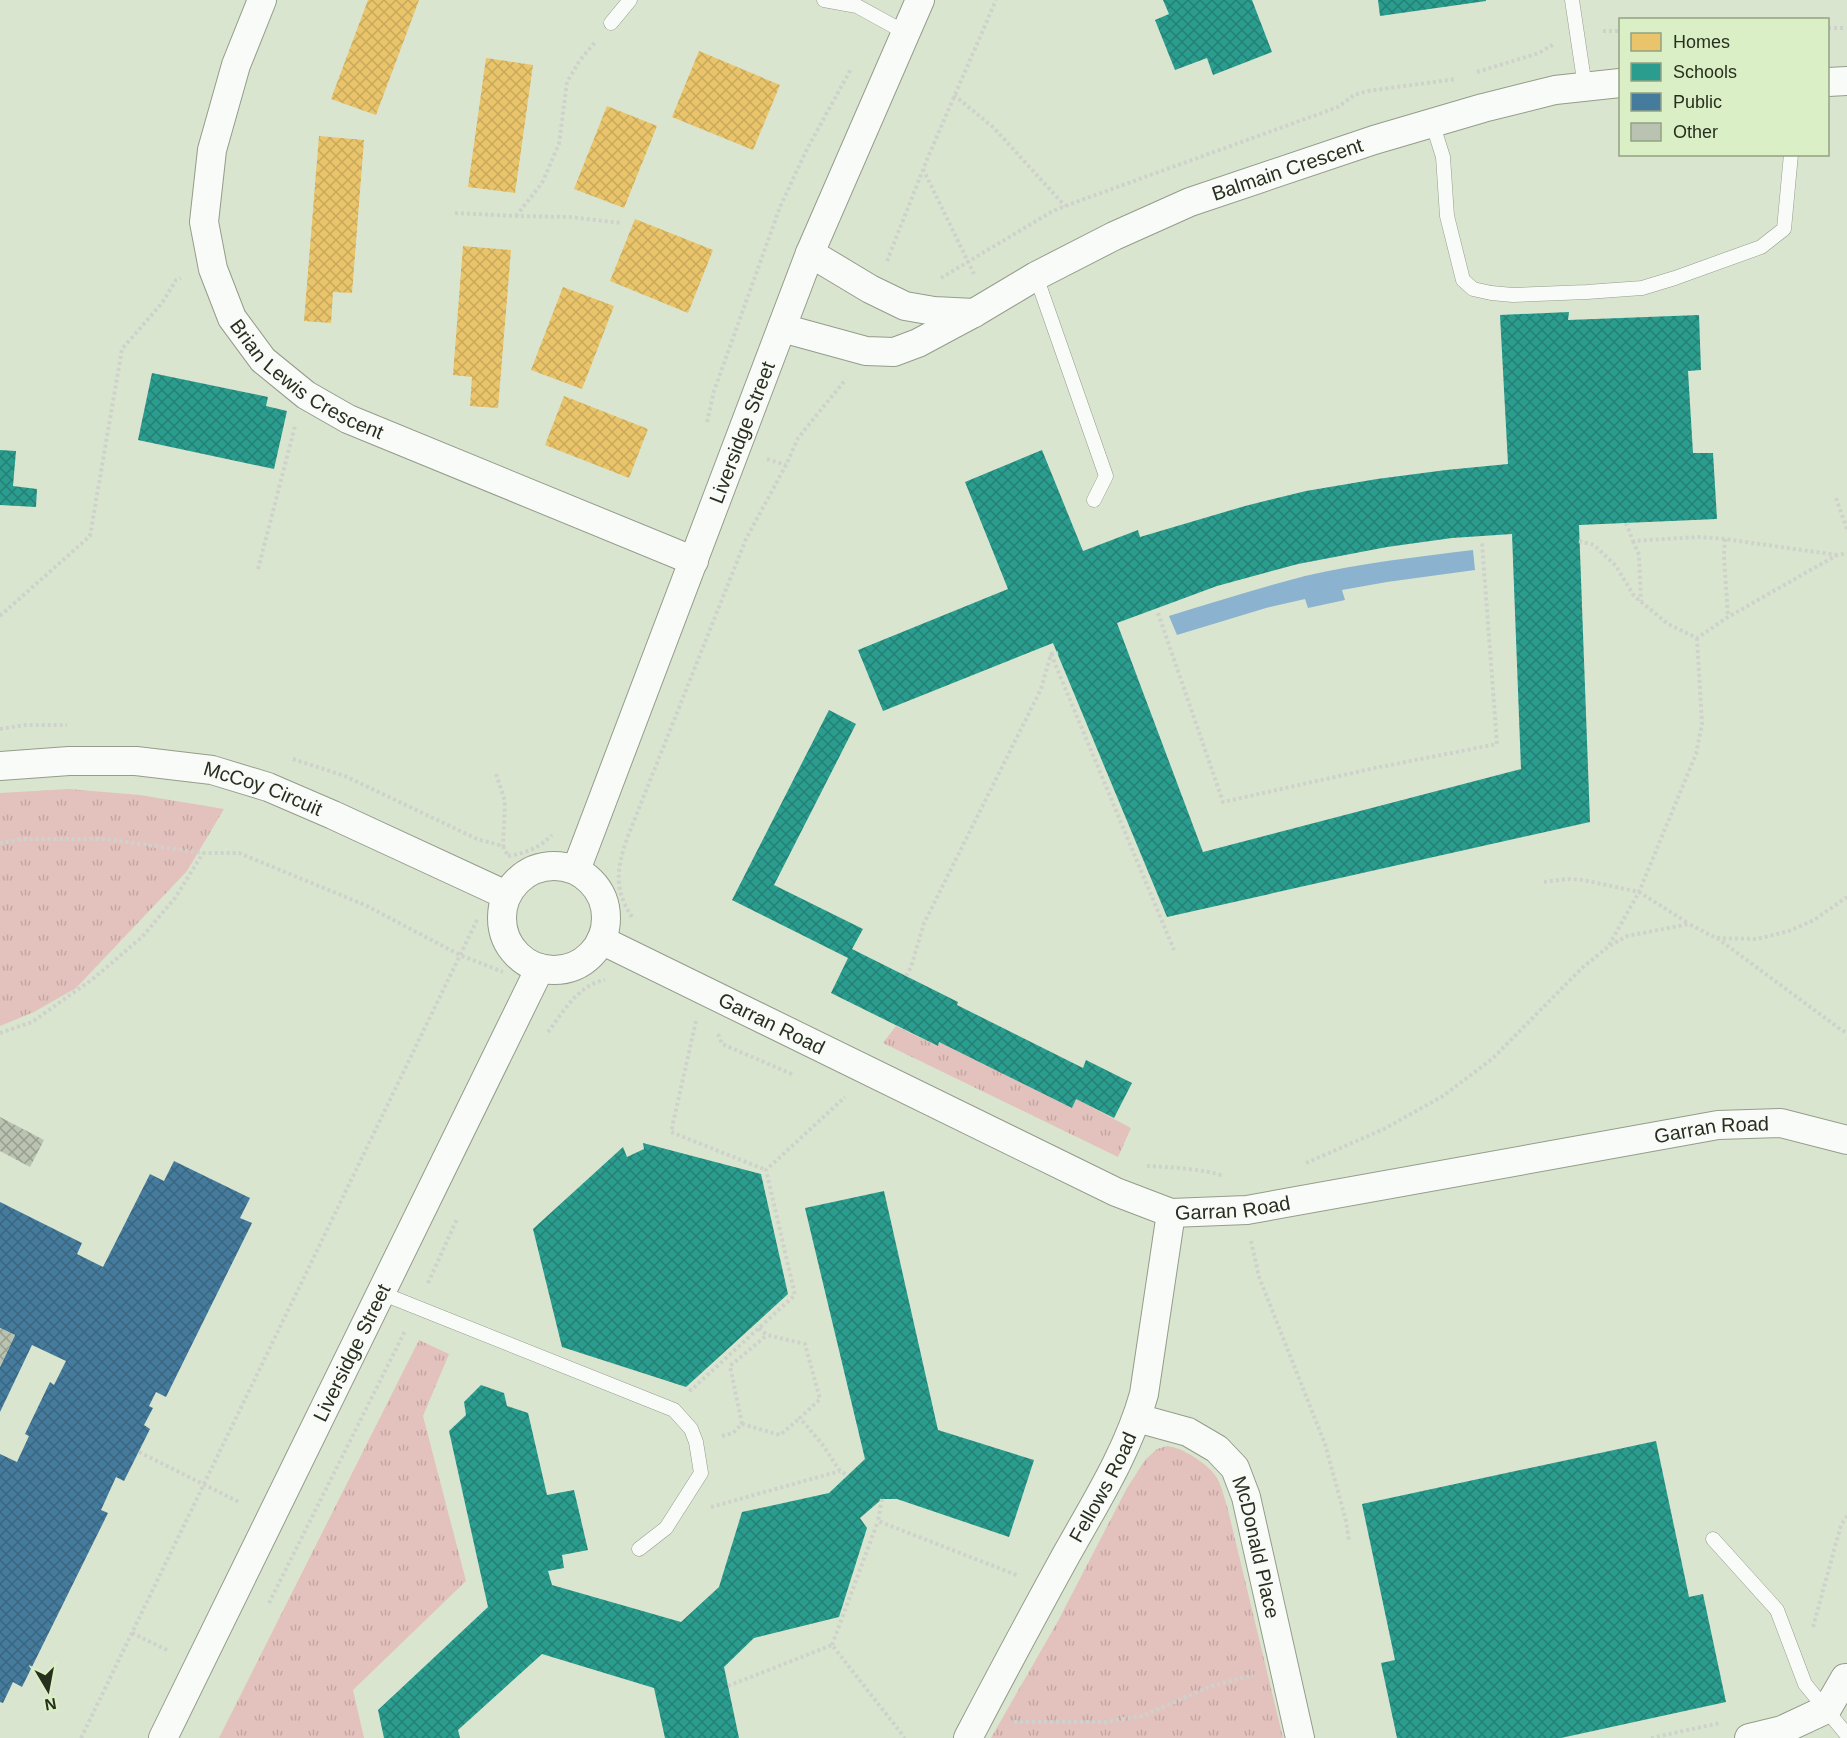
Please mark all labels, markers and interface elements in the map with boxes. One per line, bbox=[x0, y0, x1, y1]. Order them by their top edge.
legend bbox=[1619, 18, 1829, 156]
text: Homes bbox=[1673, 32, 1730, 52]
text: Schools bbox=[1673, 62, 1737, 82]
text: Public bbox=[1673, 92, 1722, 112]
text: Other bbox=[1673, 122, 1718, 142]
street label: Balmain Crescent bbox=[1209, 133, 1366, 205]
street label: Brian Lewis Crescent bbox=[226, 315, 387, 444]
street label: Liversidge Street bbox=[705, 358, 779, 507]
street label: McCoy Circuit bbox=[201, 757, 326, 820]
street label: Garran Road bbox=[715, 988, 828, 1059]
street label: Garran Road bbox=[1652, 1112, 1769, 1147]
street label: Garran Road bbox=[1175, 1191, 1292, 1224]
street label: Liversidge Street bbox=[309, 1280, 395, 1425]
street label: Fellows Road bbox=[1065, 1429, 1141, 1546]
street label: McDonald Place bbox=[1228, 1473, 1284, 1621]
north arrow bbox=[18, 1660, 78, 1720]
text: N bbox=[43, 1695, 58, 1714]

